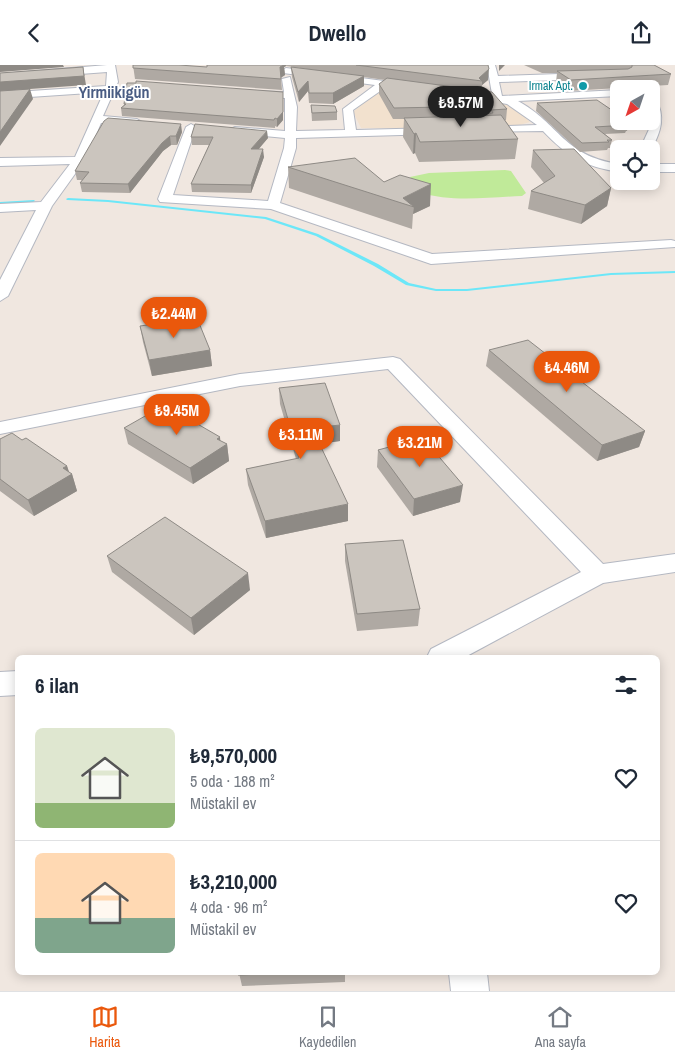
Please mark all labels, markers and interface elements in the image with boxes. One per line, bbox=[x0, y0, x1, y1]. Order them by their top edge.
text: Dwello bbox=[308, 18, 367, 48]
icon: back bbox=[20, 19, 48, 47]
icon: share bbox=[627, 19, 655, 47]
place label: Irmak Apt. bbox=[529, 78, 573, 94]
marker: Irmak Apt. bbox=[577, 80, 589, 92]
north arrow bbox=[610, 80, 660, 130]
map controls bbox=[610, 80, 660, 190]
district label: Yirmiikigün bbox=[79, 81, 149, 103]
pin: ₺9.57M bbox=[420, 85, 502, 128]
text: ₺9.57M bbox=[439, 91, 483, 113]
button: locate bbox=[610, 140, 660, 190]
pin: ₺2.44M bbox=[133, 297, 215, 339]
text: ₺2.44M bbox=[152, 302, 196, 324]
pin: ₺4.46M bbox=[526, 351, 608, 393]
text: ₺4.46M bbox=[545, 356, 589, 378]
pin: ₺9.45M bbox=[136, 393, 218, 436]
text: ₺9.45M bbox=[155, 399, 199, 421]
pin: ₺3.11M bbox=[260, 417, 342, 460]
text: ₺3.11M bbox=[279, 423, 323, 445]
pin: ₺3.21M bbox=[379, 425, 461, 468]
text: ₺3.21M bbox=[398, 431, 442, 453]
text: 6 ilan bbox=[35, 671, 79, 700]
icon: filters bbox=[612, 671, 640, 699]
text: ₺9,570,000 bbox=[190, 741, 277, 770]
icon: home bbox=[75, 748, 135, 808]
icon: heart bbox=[612, 764, 640, 792]
text: 5 oda · 188 m² bbox=[190, 770, 275, 792]
text: Müstakil ev bbox=[190, 792, 256, 814]
text: ₺3,210,000 bbox=[190, 867, 277, 896]
icon: home bbox=[75, 873, 135, 933]
icon: heart bbox=[612, 889, 640, 917]
text: 4 oda · 96 m² bbox=[190, 896, 267, 918]
text: Müstakil ev bbox=[190, 918, 256, 940]
tab: Harita bbox=[89, 1003, 120, 1051]
tab: Kaydedilen bbox=[299, 1003, 356, 1051]
tab: Ana sayfa bbox=[535, 1003, 586, 1051]

